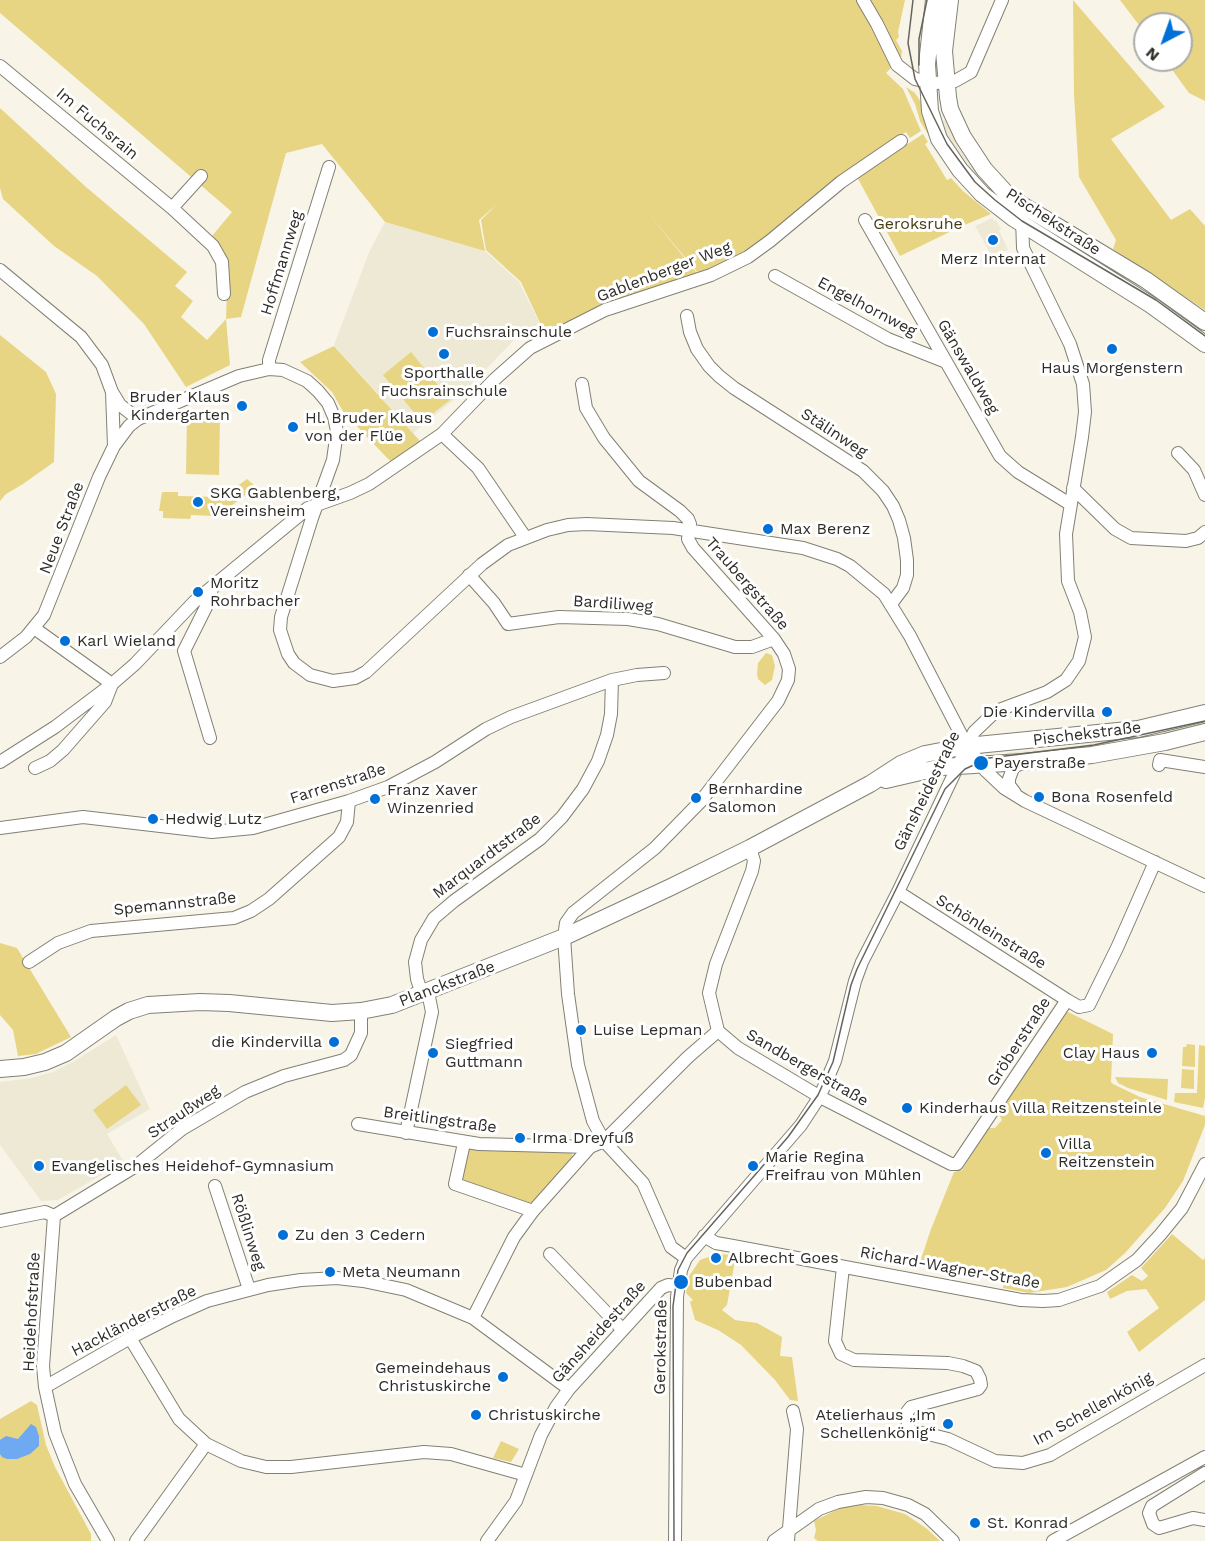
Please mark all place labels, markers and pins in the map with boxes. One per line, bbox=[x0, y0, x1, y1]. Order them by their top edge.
marker: Merz Internat bbox=[986, 233, 1000, 247]
place label: Merz Internat bbox=[940, 249, 1046, 269]
place label: Fuchsrainschule bbox=[445, 322, 572, 342]
marker: Fuchsrainschule bbox=[426, 325, 440, 339]
marker: Haus Morgenstern bbox=[1105, 342, 1119, 356]
marker: Sporthalle Fuchsrainschule bbox=[437, 347, 451, 361]
place label: Haus Morgenstern bbox=[1041, 358, 1183, 378]
place label: Sporthalle Fuchsrainschule bbox=[380, 363, 508, 401]
place label: Bruder Klaus Kindergarten bbox=[129, 387, 230, 425]
marker: Bruder Klaus Kindergarten bbox=[235, 399, 249, 413]
place label: Hl. Bruder Klaus von der Flüe bbox=[305, 408, 432, 446]
marker: Hl. Bruder Klaus von der Flüe bbox=[286, 420, 300, 434]
place label: SKG Gablenberg, Vereinsheim bbox=[210, 483, 340, 521]
marker: SKG Gablenberg, Vereinsheim bbox=[191, 495, 205, 509]
place label: Max Berenz bbox=[780, 519, 870, 539]
marker: Max Berenz bbox=[761, 522, 775, 536]
place label: Moritz Rohrbacher bbox=[210, 573, 300, 611]
marker: Moritz Rohrbacher bbox=[191, 585, 205, 599]
place label: Karl Wieland bbox=[77, 631, 176, 651]
marker: Karl Wieland bbox=[58, 634, 72, 648]
place label: Die Kindervilla bbox=[983, 702, 1095, 722]
marker: Die Kindervilla bbox=[1100, 705, 1114, 719]
place label: Payerstraße bbox=[994, 753, 1086, 773]
marker: Payerstraße bbox=[972, 754, 990, 772]
place label: Bernhardine Salomon bbox=[708, 779, 803, 817]
place label: Franz Xaver Winzenried bbox=[387, 780, 478, 818]
place label: Bona Rosenfeld bbox=[1051, 787, 1173, 807]
marker: Bona Rosenfeld bbox=[1032, 790, 1046, 804]
marker: Bernhardine Salomon bbox=[689, 791, 703, 805]
marker: Franz Xaver Winzenried bbox=[368, 792, 382, 806]
place label: Hedwig Lutz bbox=[165, 809, 262, 829]
marker: Hedwig Lutz bbox=[146, 812, 160, 826]
place label: Luise Lepman bbox=[593, 1020, 702, 1040]
marker: Luise Lepman bbox=[574, 1023, 588, 1037]
place label: die Kindervilla bbox=[211, 1032, 322, 1052]
place label: Siegfried Guttmann bbox=[445, 1034, 523, 1072]
marker: die Kindervilla bbox=[327, 1035, 341, 1049]
place label: Clay Haus bbox=[1063, 1043, 1140, 1063]
marker: Siegfried Guttmann bbox=[426, 1046, 440, 1060]
marker: Clay Haus bbox=[1145, 1046, 1159, 1060]
place label: Kinderhaus Villa Reitzensteinle bbox=[919, 1098, 1162, 1118]
marker: Kinderhaus Villa Reitzensteinle bbox=[900, 1101, 914, 1115]
place label: Irma Dreyfuß bbox=[532, 1128, 634, 1148]
marker: Irma Dreyfuß bbox=[513, 1131, 527, 1145]
place label: Villa Reitzenstein bbox=[1058, 1134, 1155, 1172]
marker: Villa Reitzenstein bbox=[1039, 1146, 1053, 1160]
place label: Marie Regina Freifrau von Mühlen bbox=[765, 1147, 921, 1185]
place label: Evangelisches Heidehof-Gymnasium bbox=[51, 1156, 334, 1176]
marker: Evangelisches Heidehof-Gymnasium bbox=[32, 1159, 46, 1173]
marker: Marie Regina Freifrau von Mühlen bbox=[746, 1159, 760, 1173]
place label: Zu den 3 Cedern bbox=[295, 1225, 425, 1245]
marker: Zu den 3 Cedern bbox=[276, 1228, 290, 1242]
place label: Albrecht Goes bbox=[728, 1248, 839, 1268]
marker: Albrecht Goes bbox=[709, 1251, 723, 1265]
place label: Meta Neumann bbox=[342, 1262, 461, 1282]
marker: Meta Neumann bbox=[323, 1265, 337, 1279]
place label: Bubenbad bbox=[694, 1272, 773, 1292]
marker: Bubenbad bbox=[672, 1273, 690, 1291]
place label: Gemeindehaus Christuskirche bbox=[375, 1358, 491, 1396]
marker: Gemeindehaus Christuskirche bbox=[496, 1370, 510, 1384]
place label: Christuskirche bbox=[488, 1405, 601, 1425]
place label: Atelierhaus „Im Schellenkönig“ bbox=[815, 1405, 936, 1443]
marker: Christuskirche bbox=[469, 1408, 483, 1422]
marker: Atelierhaus „Im Schellenkönig“ bbox=[941, 1417, 955, 1431]
place label: St. Konrad bbox=[987, 1513, 1068, 1533]
marker: St. Konrad bbox=[968, 1516, 982, 1530]

